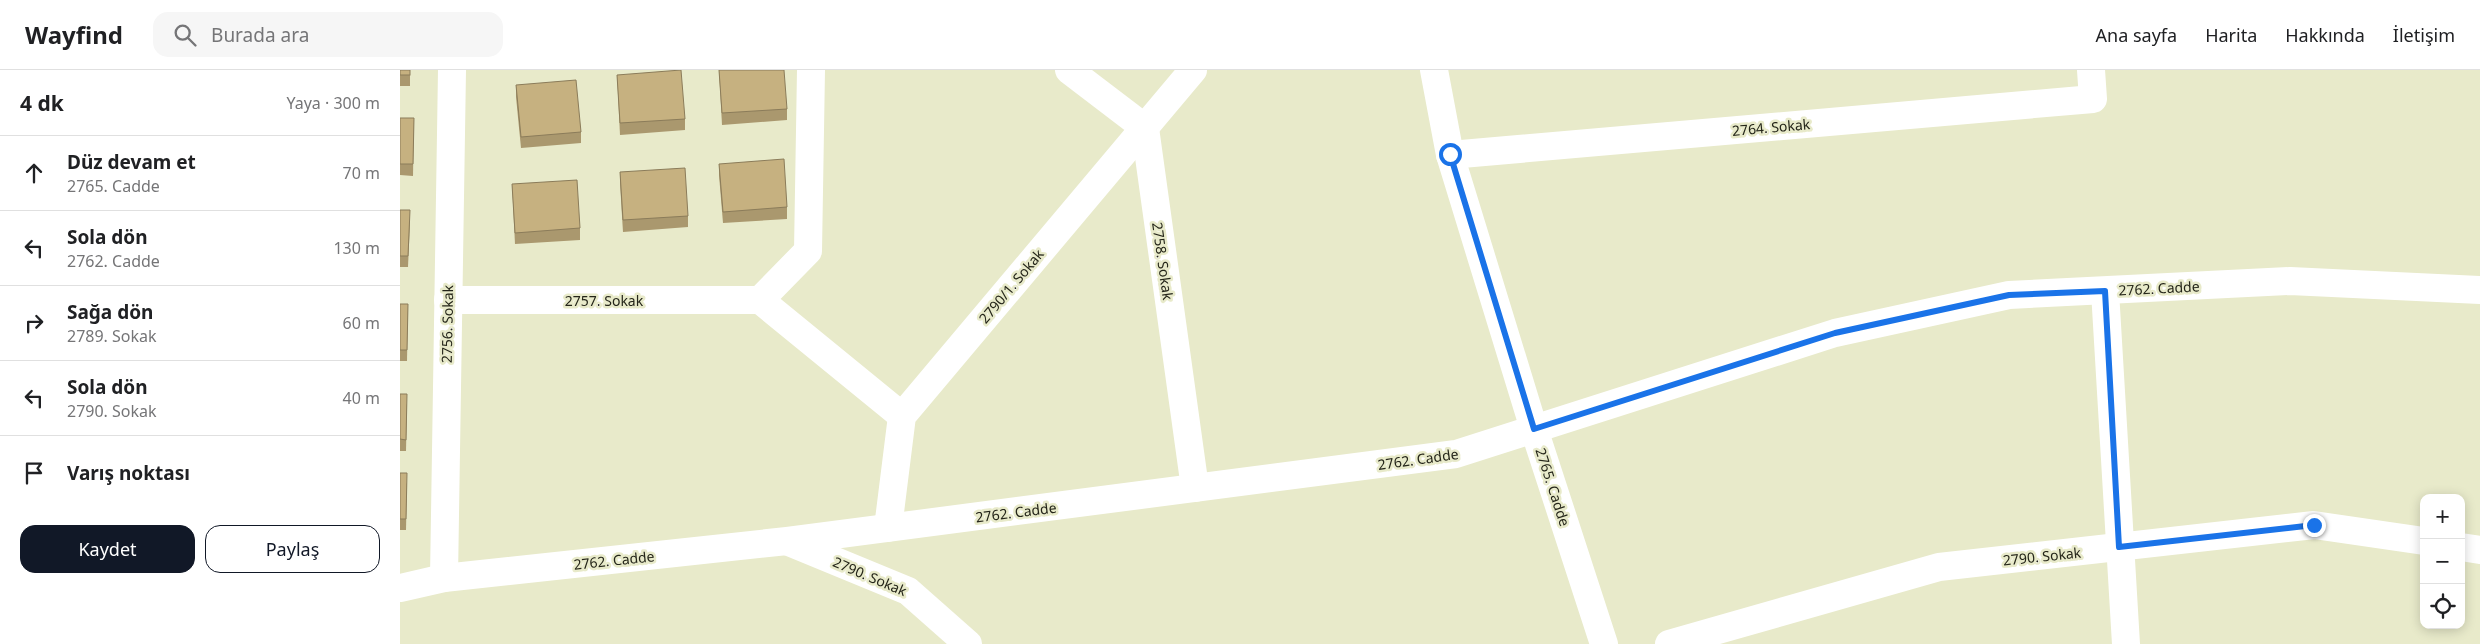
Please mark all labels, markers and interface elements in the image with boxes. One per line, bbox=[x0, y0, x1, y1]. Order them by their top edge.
search box bbox=[153, 12, 503, 57]
text: Wayfind bbox=[25, 18, 123, 51]
icon: search bbox=[171, 21, 199, 49]
text: Burada ara bbox=[211, 22, 309, 48]
text: Ana sayfa bbox=[2096, 23, 2177, 47]
text: Harita bbox=[2205, 23, 2257, 47]
text: Hakkında bbox=[2285, 23, 2365, 47]
text: İletişim bbox=[2393, 23, 2455, 47]
text: 4 dk bbox=[20, 89, 64, 117]
text: Yaya · 300 m bbox=[286, 92, 380, 114]
street label: 2764. Sokak bbox=[1731, 114, 1811, 140]
route start bbox=[1439, 143, 1462, 166]
text: Düz devam et bbox=[67, 149, 196, 175]
icon: ahead bbox=[20, 159, 48, 187]
text: 70 m bbox=[343, 162, 380, 184]
text: 2765. Cadde bbox=[67, 175, 160, 197]
street label: 2758. Sokak bbox=[1148, 221, 1178, 302]
text: Sola dön bbox=[67, 224, 148, 250]
icon: left bbox=[20, 234, 48, 262]
text: 130 m bbox=[333, 237, 380, 259]
street label: 2790/1. Sokak bbox=[974, 244, 1048, 327]
text: 2762. Cadde bbox=[67, 250, 160, 272]
street label: 2762. Cadde bbox=[2118, 276, 2200, 300]
street label: 2756. Sokak bbox=[437, 284, 457, 363]
street label: 2757. Sokak bbox=[565, 291, 644, 310]
text: Sağa dön bbox=[67, 299, 153, 325]
icon: right bbox=[20, 309, 48, 337]
text: 60 m bbox=[343, 312, 380, 334]
text: 2789. Sokak bbox=[67, 325, 157, 347]
text: Sola dön bbox=[67, 374, 148, 400]
icon: left bbox=[20, 384, 48, 412]
text: 40 m bbox=[343, 387, 380, 409]
text: 2790. Sokak bbox=[67, 400, 157, 422]
street label: 2762. Cadde bbox=[1376, 444, 1460, 474]
street label: 2765. Cadde bbox=[1531, 445, 1575, 529]
icon: arrive bbox=[20, 459, 48, 487]
text: Varış noktası bbox=[67, 460, 190, 486]
map controls bbox=[2420, 494, 2465, 629]
button: + bbox=[2420, 494, 2465, 539]
street label: 2762. Cadde bbox=[975, 498, 1058, 526]
route end bbox=[2303, 514, 2326, 537]
button: Kaydet bbox=[20, 525, 195, 573]
button: Paylaş bbox=[205, 525, 380, 573]
button: − bbox=[2420, 539, 2465, 584]
street label: 2790. Sokak bbox=[2002, 542, 2082, 570]
street label: 2762. Cadde bbox=[573, 546, 655, 574]
street label: 2790. Sokak bbox=[830, 552, 910, 600]
button: locate bbox=[2420, 584, 2465, 629]

